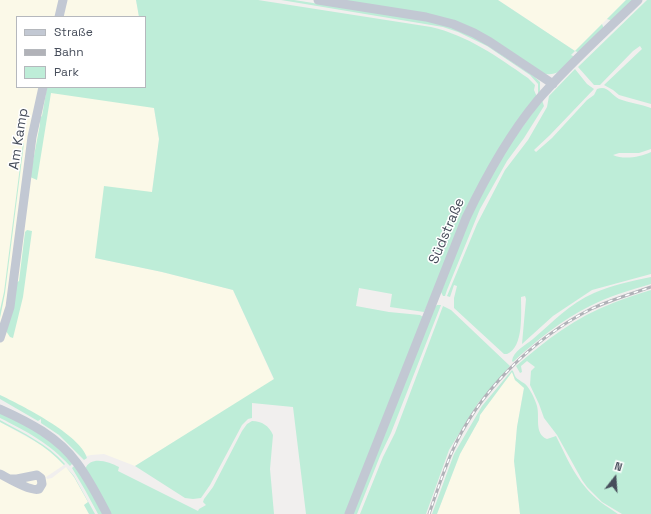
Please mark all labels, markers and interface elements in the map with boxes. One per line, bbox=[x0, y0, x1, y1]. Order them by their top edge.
legend bbox=[16, 16, 146, 88]
text: Straße bbox=[54, 24, 93, 40]
text: Bahn bbox=[54, 44, 84, 60]
text: Park bbox=[54, 64, 79, 80]
street label: Am Kamp bbox=[6, 107, 32, 171]
street label: Südstraße bbox=[426, 196, 468, 266]
north arrow bbox=[595, 458, 635, 498]
text: N bbox=[613, 459, 624, 474]

